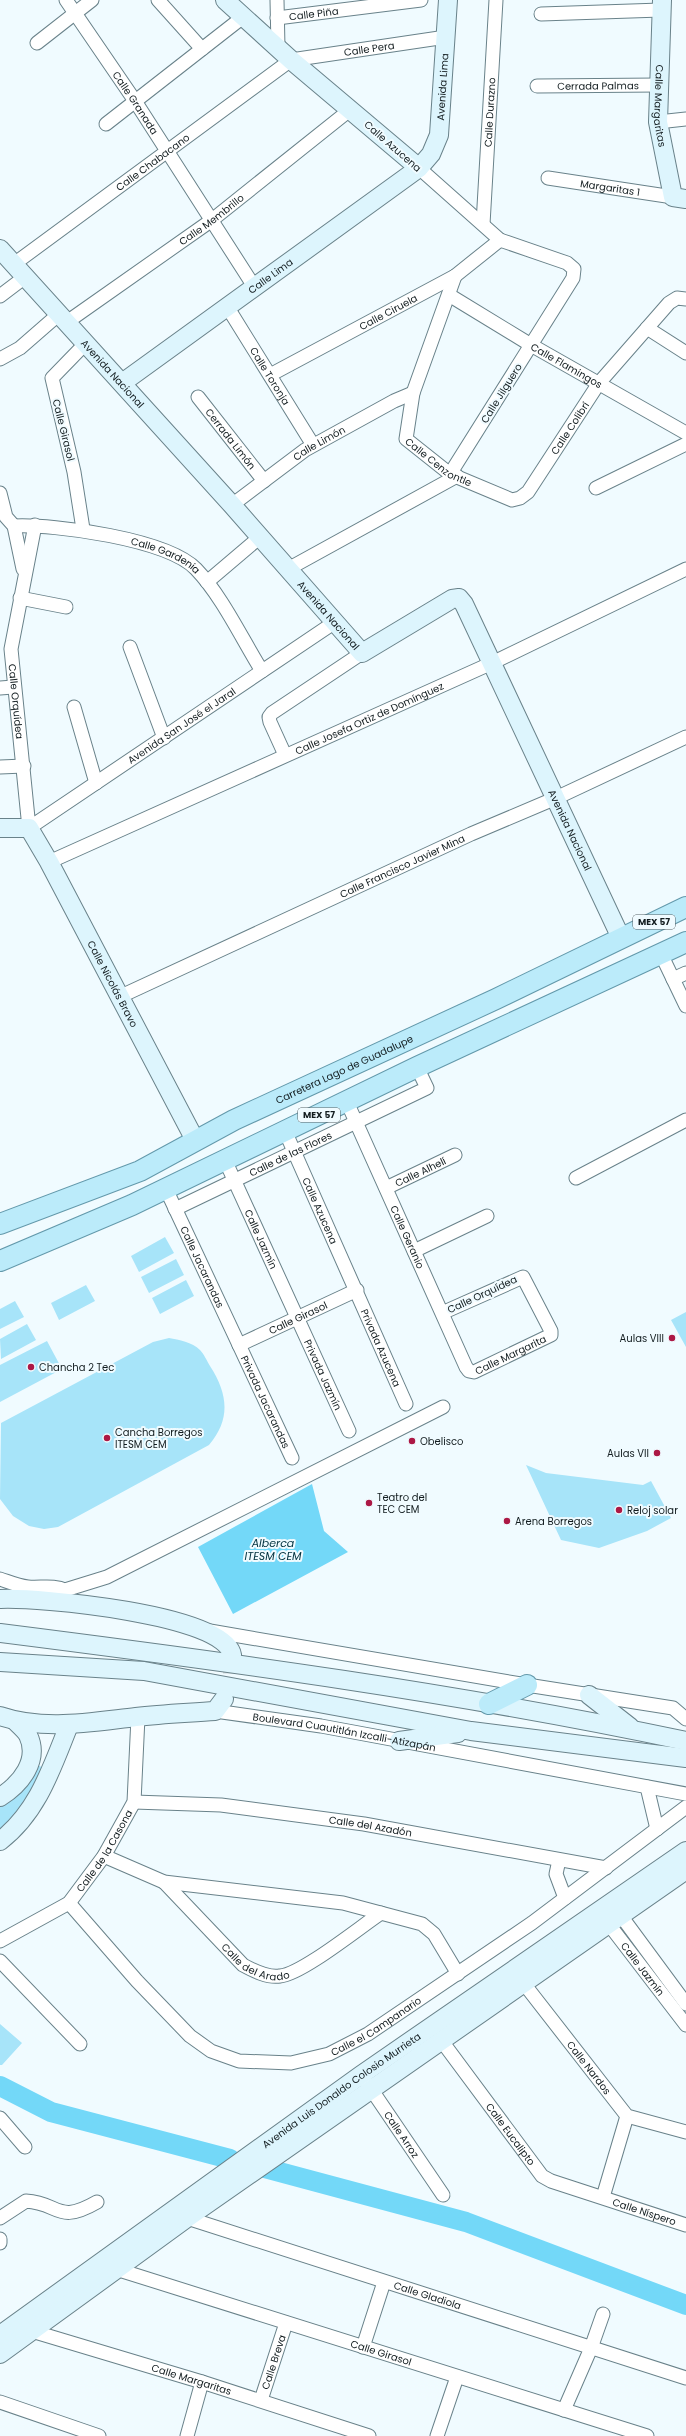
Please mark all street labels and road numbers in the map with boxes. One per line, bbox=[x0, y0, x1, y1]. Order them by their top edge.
street label: Calle Piña bbox=[288, 3, 339, 24]
street label: Calle Pera bbox=[343, 38, 395, 60]
street label: Avenida Lima bbox=[433, 53, 452, 121]
street label: Calle Margaritas bbox=[650, 64, 670, 148]
street label: Calle Granada bbox=[109, 68, 162, 138]
street label: Calle Durazno bbox=[480, 77, 499, 147]
street label: Cerrada Palmas bbox=[557, 78, 639, 94]
street label: Calle Azucena bbox=[361, 117, 425, 175]
street label: Calle Chabacano bbox=[113, 130, 193, 195]
street label: Margaritas 1 bbox=[579, 176, 641, 200]
street label: Calle Membrillo bbox=[176, 190, 247, 249]
street label: Calle Lima bbox=[245, 255, 296, 297]
street label: Calle Ciruela bbox=[357, 290, 420, 334]
street label: Avenida Nacional bbox=[77, 336, 148, 411]
street label: Calle Flamingos bbox=[528, 339, 605, 392]
street label: Calle Toronja bbox=[246, 344, 294, 408]
street label: Calle Jilguero bbox=[477, 360, 526, 426]
street label: Calle Girasol bbox=[49, 398, 78, 463]
street label: Calle Colibrí bbox=[547, 398, 593, 458]
street label: Cerrada Limón bbox=[202, 405, 259, 473]
street label: Calle Limón bbox=[290, 422, 348, 465]
street label: Calle Cenzontle bbox=[402, 434, 474, 490]
street label: Calle Gardenia bbox=[129, 534, 204, 577]
street label: Avenida Nacional bbox=[294, 577, 363, 653]
street label: Calle Orquídea bbox=[5, 663, 27, 740]
street label: Calle Josefa Ortiz de Domínguez bbox=[293, 679, 446, 759]
street label: Avenida San José el Jaral bbox=[125, 684, 239, 768]
street label: Avenida Nacional bbox=[544, 787, 595, 873]
street label: Calle Francisco Javier Mina bbox=[337, 831, 467, 902]
road number: MEX 57 bbox=[633, 915, 675, 929]
street label: Calle Nicolás Bravo bbox=[84, 938, 141, 1030]
street label: Carretera Lago de Guadalupe bbox=[273, 1031, 416, 1108]
road number: MEX 57 bbox=[298, 1108, 340, 1122]
street label: Calle de las Flores bbox=[247, 1128, 335, 1180]
street label: Calle Alhelí bbox=[392, 1153, 449, 1191]
street label: Calle Azucena bbox=[298, 1175, 341, 1246]
street label: Calle Geranio bbox=[386, 1203, 428, 1271]
street label: Calle Jazmín bbox=[241, 1207, 281, 1272]
street label: Calle Jacarandas bbox=[176, 1224, 228, 1311]
street label: Calle Orquídea bbox=[445, 1272, 519, 1317]
street label: Calle Girasol bbox=[266, 1298, 330, 1338]
street label: Privada Azucena bbox=[357, 1307, 404, 1389]
street label: Calle Margarita bbox=[472, 1331, 549, 1379]
street label: Privada Jazmín bbox=[300, 1337, 345, 1413]
street label: Privada Jacarandas bbox=[237, 1353, 293, 1451]
street label: Boulevard Cuautitlán Izcalli-Atizapán bbox=[252, 1709, 437, 1755]
street label: Calle de la Casona bbox=[73, 1807, 136, 1895]
street label: Calle del Azadón bbox=[328, 1812, 413, 1841]
street label: Calle Jazmín bbox=[617, 1939, 668, 1999]
street label: Calle del Arado bbox=[218, 1940, 292, 1984]
street label: Calle el Campanario bbox=[328, 1993, 424, 2060]
street label: Avenida Luis Donaldo Colosio Murrieta bbox=[259, 2029, 424, 2152]
street label: Calle Nardos bbox=[563, 2038, 615, 2098]
street label: Calle Eucalipto bbox=[482, 2100, 539, 2169]
street label: Calle Arroz bbox=[380, 2108, 423, 2161]
street label: Calle Níspero bbox=[611, 2195, 678, 2229]
street label: Calle Gladiola bbox=[392, 2278, 463, 2313]
street label: Calle Breva bbox=[258, 2333, 290, 2391]
street label: Calle Girasol bbox=[349, 2336, 413, 2370]
street label: Calle Margaritas bbox=[150, 2360, 233, 2399]

